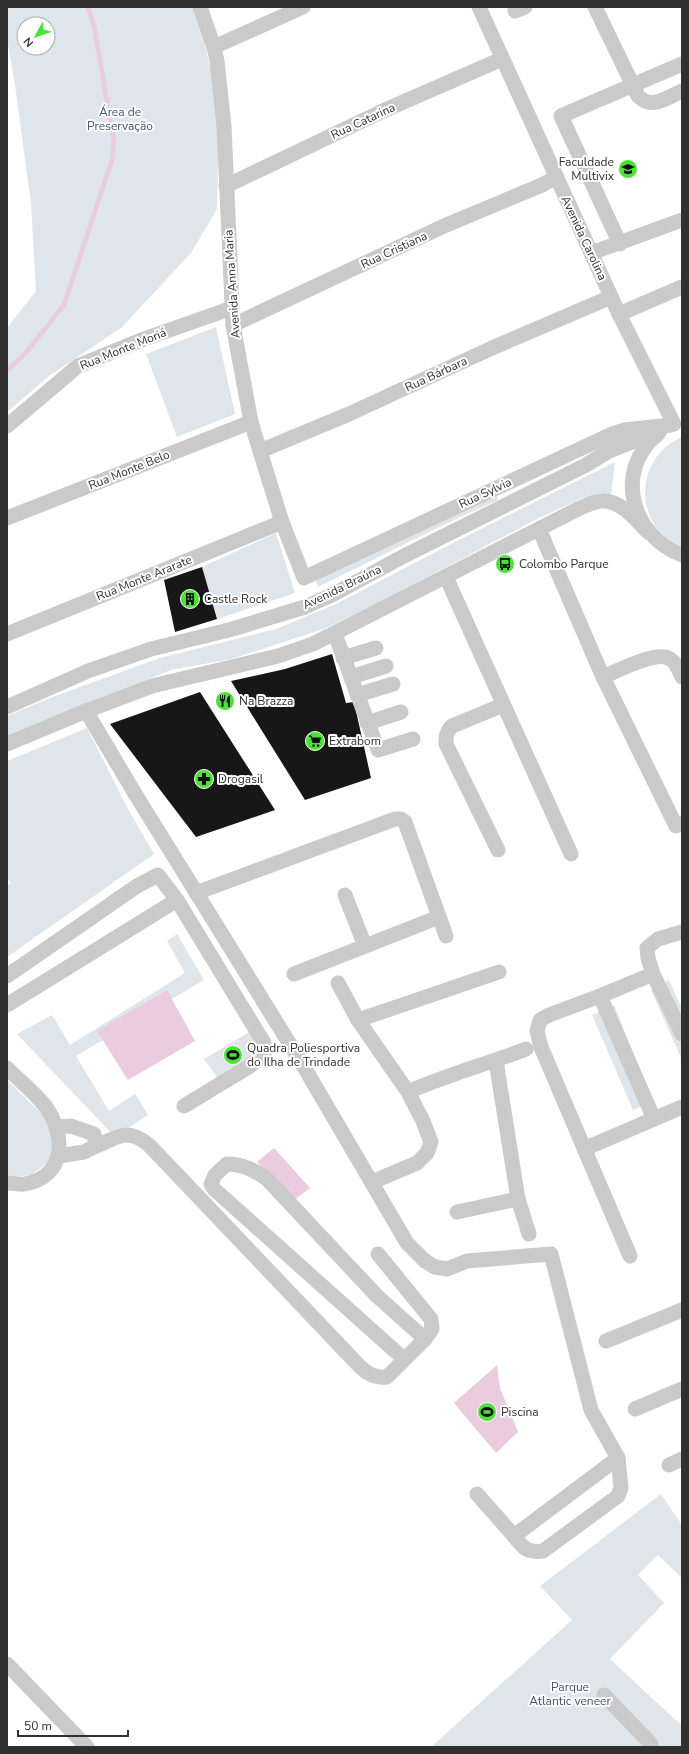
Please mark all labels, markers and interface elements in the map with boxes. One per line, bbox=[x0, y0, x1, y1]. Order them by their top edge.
north arrow bbox=[16, 16, 56, 56]
text: N bbox=[20, 34, 37, 50]
street label: Rua Catarina bbox=[328, 99, 398, 143]
park label: Área de Preservação bbox=[87, 104, 153, 134]
place label: Faculdade Multivix bbox=[559, 154, 615, 184]
school or university icon: Faculdade Multivix bbox=[617, 158, 639, 180]
street label: Avenida Carolina bbox=[557, 193, 611, 283]
street label: Rua Cristiana bbox=[358, 228, 430, 272]
street label: Avenida Anna Maria bbox=[220, 229, 244, 339]
street label: Rua Monte Moriá bbox=[77, 324, 169, 374]
street label: Rua Bárbara bbox=[402, 353, 470, 395]
street label: Rua Monte Belo bbox=[86, 446, 172, 494]
street label: Rua Sylvia bbox=[456, 474, 514, 512]
street label: Rua Monte Ararate bbox=[94, 551, 194, 605]
bus stop icon: Colombo Parque bbox=[494, 553, 516, 575]
place label: Colombo Parque bbox=[519, 556, 609, 572]
street label: Avenida Braúna bbox=[300, 561, 384, 613]
building icon: Castle Rock bbox=[179, 588, 201, 610]
place label: Castle Rock bbox=[204, 591, 268, 607]
restaurant icon: Na Brazza bbox=[214, 690, 236, 712]
place label: Na Brazza bbox=[239, 693, 293, 709]
supermarket icon: Extrabom bbox=[304, 730, 326, 752]
place label: Extrabom bbox=[329, 733, 381, 749]
pharmacy icon: Drogasil bbox=[193, 768, 215, 790]
place label: Drogasil bbox=[218, 771, 264, 787]
place label: Quadra Poliesportiva do Ilha de Trindade bbox=[247, 1040, 360, 1070]
sports icon: Quadra Poliesportiva do Ilha de Trindade bbox=[222, 1044, 244, 1066]
sports icon: Piscina bbox=[476, 1401, 498, 1423]
place label: Piscina bbox=[501, 1404, 539, 1420]
park label: Parque Atlantic veneer bbox=[529, 1679, 611, 1709]
scale bar bbox=[18, 1712, 128, 1738]
text: 50 m bbox=[24, 1718, 52, 1734]

